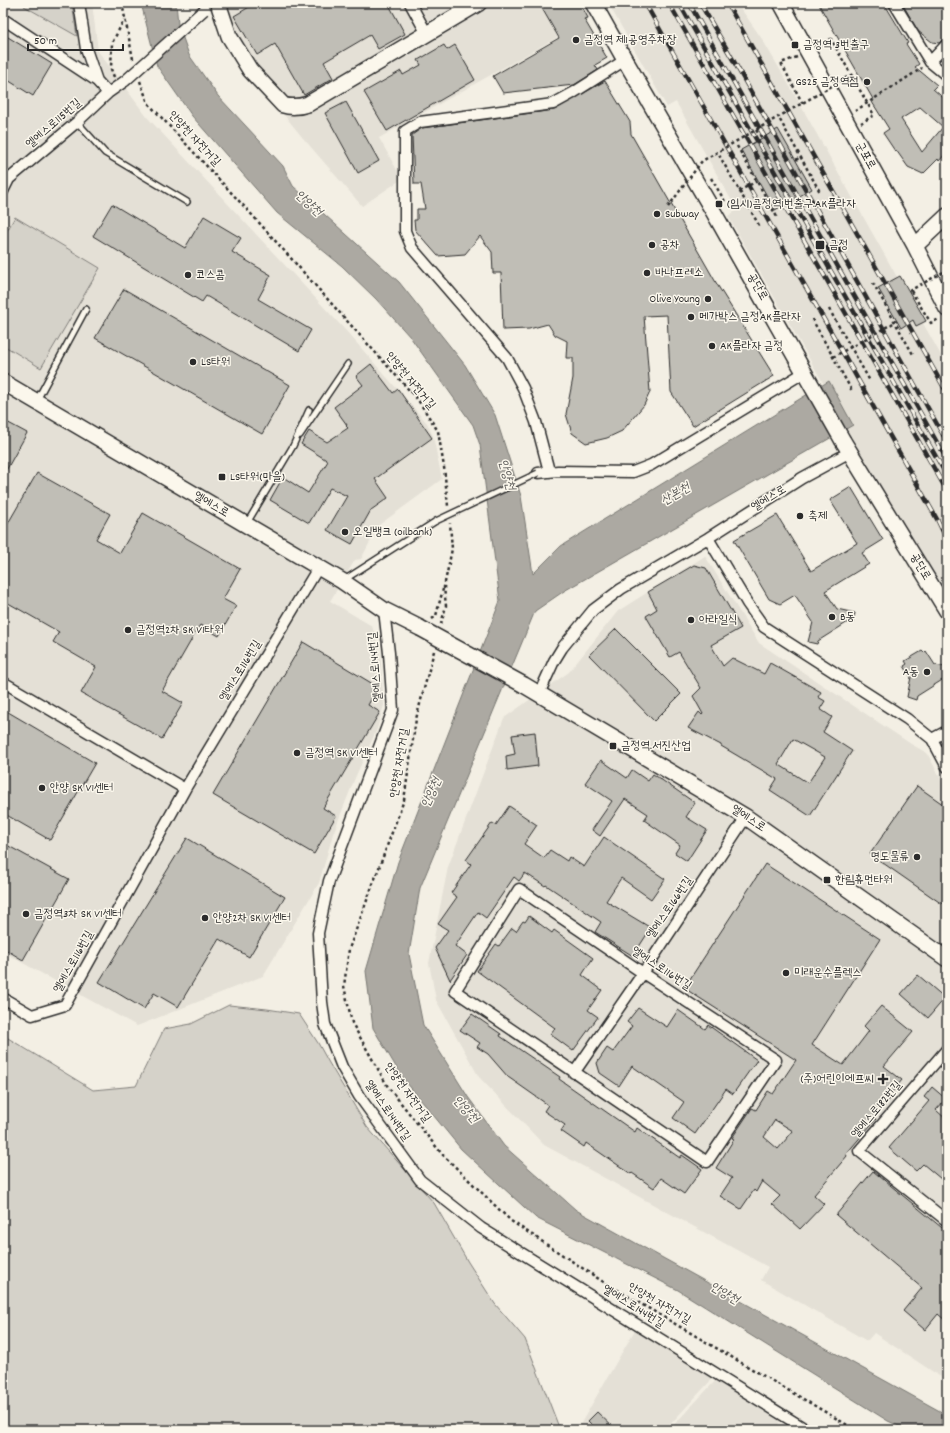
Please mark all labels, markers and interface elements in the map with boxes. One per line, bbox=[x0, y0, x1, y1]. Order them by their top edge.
scale bar bbox=[28, 26, 123, 52]
place label: 금정역 제1공영주차장 bbox=[584, 32, 677, 49]
text: 50 m bbox=[34, 33, 57, 50]
marker: 금정역 제1공영주차장 bbox=[571, 35, 581, 45]
place label: 금정역 3번출구 bbox=[803, 37, 869, 54]
marker: 금정역 3번출구 bbox=[790, 40, 800, 50]
place label: GS25 금정역점 bbox=[795, 74, 859, 91]
marker: GS25 금정역점 bbox=[862, 77, 872, 87]
street label: 엘에스로115번길 bbox=[22, 95, 86, 153]
street label: 안양천 자전거길 bbox=[164, 107, 224, 171]
street label: 군포로 bbox=[851, 139, 879, 173]
water label: 안양천 bbox=[290, 186, 327, 223]
place label: (임시)금정역1번출구.AK플라자 bbox=[727, 196, 856, 213]
marker: (임시)금정역1번출구.AK플라자 bbox=[714, 199, 724, 209]
place label: Subway bbox=[665, 206, 700, 223]
marker: Subway bbox=[652, 209, 662, 219]
place label: 공차 bbox=[660, 237, 679, 254]
place label: 금정 bbox=[829, 237, 848, 254]
marker: 금정 bbox=[814, 239, 826, 251]
marker: 공차 bbox=[647, 240, 657, 250]
place label: 바나프레소 bbox=[655, 265, 703, 282]
place label: 코스콤 bbox=[196, 267, 225, 284]
marker: 바나프레소 bbox=[642, 268, 652, 278]
marker: 코스콤 bbox=[183, 270, 193, 280]
street label: 공단로 bbox=[743, 270, 771, 304]
place label: Olive Young bbox=[649, 291, 700, 308]
marker: Olive Young bbox=[703, 294, 713, 304]
place label: 메가박스 금정AK플라자 bbox=[699, 309, 801, 326]
marker: 메가박스 금정AK플라자 bbox=[686, 312, 696, 322]
place label: AK플라자 금정 bbox=[720, 338, 783, 355]
marker: AK플라자 금정 bbox=[707, 341, 717, 351]
street label: 안양천 자전거길 bbox=[381, 349, 439, 414]
place label: LS타워 bbox=[201, 354, 231, 371]
marker: LS타워 bbox=[188, 357, 198, 367]
water label: 안양천 bbox=[493, 457, 520, 494]
place label: LS타워(마을) bbox=[230, 469, 285, 486]
marker: LS타워(마을) bbox=[217, 472, 227, 482]
water label: 산본천 bbox=[658, 478, 696, 511]
street label: 엘에스로 bbox=[748, 482, 790, 516]
street label: 엘에스로 bbox=[190, 488, 232, 522]
place label: 축제 bbox=[808, 508, 828, 525]
marker: 축제 bbox=[795, 511, 805, 521]
place label: 오일뱅크 (oilbank) bbox=[353, 524, 432, 541]
marker: 오일뱅크 (oilbank) bbox=[340, 527, 350, 537]
street label: 공단로 bbox=[905, 550, 935, 584]
place label: B동 bbox=[840, 609, 855, 626]
place label: 아라일식 bbox=[699, 612, 738, 629]
marker: B동 bbox=[827, 612, 837, 622]
marker: 아라일식 bbox=[686, 615, 696, 625]
place label: 금정역2차 SK V1타워 bbox=[136, 622, 224, 639]
marker: 금정역2차 SK V1타워 bbox=[123, 625, 133, 635]
street label: 엘에스로144번길 bbox=[364, 631, 388, 703]
street label: 엘에스로116번길 bbox=[216, 637, 266, 705]
place label: A동 bbox=[903, 664, 919, 681]
marker: A동 bbox=[922, 667, 932, 677]
street label: 안양천 자전거길 bbox=[386, 727, 414, 799]
place label: 금정역.서진산업 bbox=[621, 738, 691, 755]
marker: 금정역.서진산업 bbox=[608, 741, 618, 751]
place label: 금정역 SK V1센터 bbox=[305, 745, 378, 762]
marker: 금정역 SK V1센터 bbox=[292, 748, 302, 758]
water label: 안양천 bbox=[417, 773, 448, 811]
place label: 안양 SK V1센터 bbox=[50, 780, 113, 797]
marker: 안양 SK V1센터 bbox=[37, 783, 47, 793]
street label: 엘에스로 bbox=[727, 801, 769, 837]
place label: 명도물류 bbox=[870, 849, 909, 866]
marker: 명도물류 bbox=[912, 852, 922, 862]
place label: 한림휴먼타워 bbox=[835, 872, 893, 889]
street label: 엘에스로166번길 bbox=[643, 873, 697, 943]
marker: 한림휴먼타워 bbox=[822, 875, 832, 885]
place label: 금정역3차 SK V1센터 bbox=[34, 906, 122, 923]
marker: 금정역3차 SK V1센터 bbox=[21, 909, 31, 919]
place label: 안양2차 SK V1센터 bbox=[213, 910, 291, 927]
marker: 안양2차 SK V1센터 bbox=[200, 913, 210, 923]
street label: 엘에스로116번길 bbox=[50, 927, 98, 996]
street label: 엘에스로116번길 bbox=[627, 943, 695, 995]
place label: 미래운수플렉스 bbox=[794, 965, 862, 982]
marker: 미래운수플렉스 bbox=[781, 968, 791, 978]
street label: 안양천 자전거길 bbox=[379, 1060, 435, 1127]
place label: (주)어린이에프씨 bbox=[800, 1071, 874, 1088]
marker: (주)어린이에프씨 bbox=[877, 1073, 889, 1085]
street label: 엘에스로144번길 bbox=[360, 1077, 414, 1145]
street label: 엘에스로182번길 bbox=[848, 1077, 906, 1143]
water label: 안양천 bbox=[447, 1092, 484, 1129]
water label: 안양천 bbox=[706, 1278, 744, 1311]
street label: 안양천 자전거길 bbox=[624, 1279, 694, 1329]
street label: 엘에스로144번길 bbox=[599, 1281, 668, 1333]

